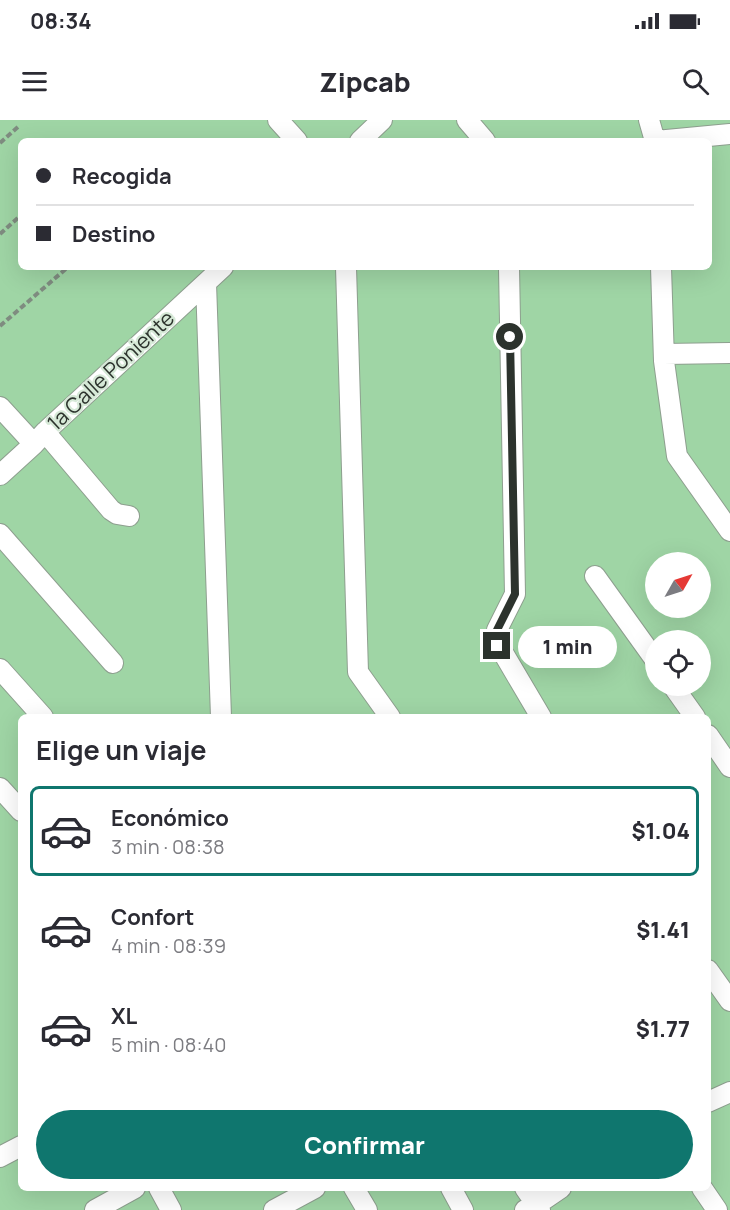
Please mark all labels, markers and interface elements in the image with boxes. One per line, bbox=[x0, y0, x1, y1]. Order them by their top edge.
text: 08:34 bbox=[30, 6, 92, 36]
text: Zipcab bbox=[319, 63, 411, 100]
icon: menu bbox=[18, 65, 51, 98]
icon: search bbox=[679, 65, 712, 98]
text: Recogida bbox=[72, 161, 172, 191]
text: Destino bbox=[72, 219, 155, 249]
street label: 1a Calle Poniente bbox=[41, 304, 180, 436]
route start bbox=[496, 323, 523, 350]
north arrow bbox=[645, 552, 711, 618]
map controls bbox=[645, 552, 711, 696]
callout: 1 min bbox=[518, 625, 617, 667]
button: locate bbox=[645, 630, 711, 696]
route end bbox=[483, 632, 510, 659]
text: 1 min bbox=[542, 633, 593, 660]
text: Elige un viaje bbox=[36, 731, 207, 768]
text: Económico bbox=[111, 803, 229, 833]
icon: car bbox=[39, 804, 93, 858]
text: $1.04 bbox=[631, 816, 690, 846]
text: 3 min · 08:38 bbox=[111, 833, 225, 860]
text: Confort bbox=[111, 902, 194, 932]
icon: car bbox=[39, 903, 93, 957]
text: $1.41 bbox=[636, 915, 690, 945]
text: 4 min · 08:39 bbox=[111, 932, 226, 959]
text: XL bbox=[111, 1001, 137, 1031]
icon: car bbox=[39, 1002, 93, 1056]
text: $1.77 bbox=[636, 1014, 690, 1044]
text: 5 min · 08:40 bbox=[111, 1031, 226, 1058]
button: Confirmar bbox=[36, 1110, 693, 1179]

